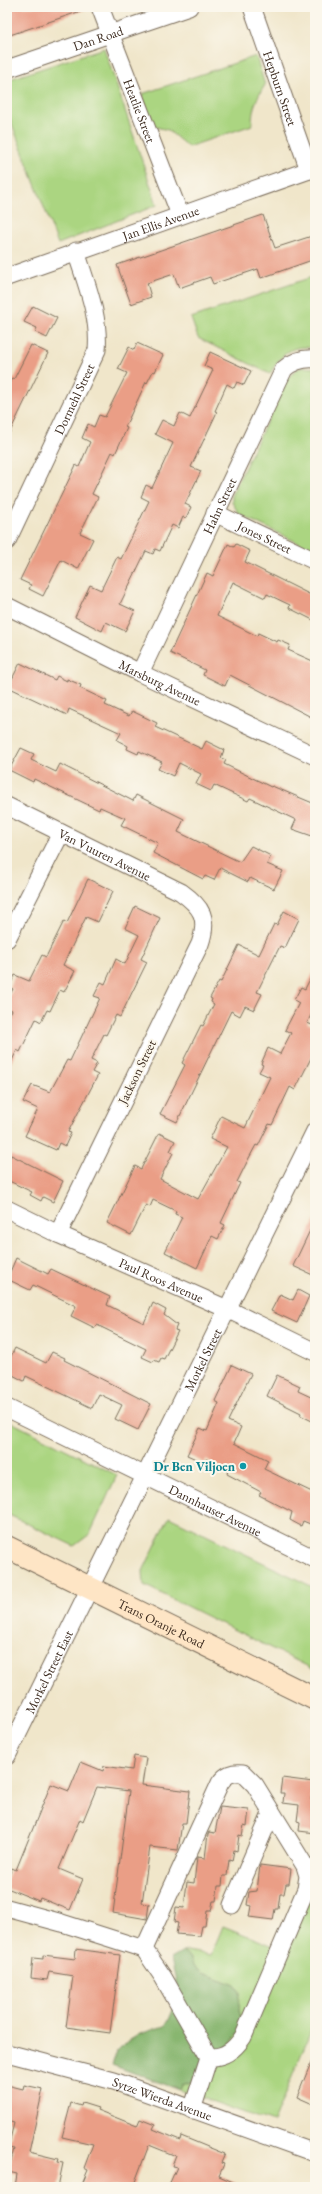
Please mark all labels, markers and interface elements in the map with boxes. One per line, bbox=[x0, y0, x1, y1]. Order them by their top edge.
street label: Dan Road bbox=[71, 22, 125, 54]
street label: Hepburn Street bbox=[259, 48, 301, 128]
street label: Heatlie Street bbox=[120, 76, 160, 145]
street label: Jan Ellis Avenue bbox=[119, 201, 201, 244]
street label: Dormehl Street bbox=[50, 361, 98, 437]
street label: Hahn Street bbox=[199, 475, 240, 537]
street label: Jones Street bbox=[234, 516, 295, 557]
street label: Marsburg Avenue bbox=[116, 655, 204, 709]
street label: Van Vuuren Avenue bbox=[56, 824, 154, 884]
street label: Jackson Street bbox=[114, 1037, 160, 1108]
street label: Paul Roos Avenue bbox=[117, 1254, 206, 1306]
street label: Morkel Street bbox=[180, 1325, 225, 1394]
place label: Dr Ben Viljoen bbox=[153, 1458, 236, 1475]
marker: Dr Ben Viljoen bbox=[238, 1461, 248, 1471]
street label: Dannhauser Avenue bbox=[166, 1480, 264, 1540]
street label: Trans Oranje Road bbox=[115, 1595, 208, 1652]
street label: Morkel Street East bbox=[21, 1627, 76, 1716]
street label: Sytze Wierda Avenue bbox=[110, 2073, 214, 2124]

